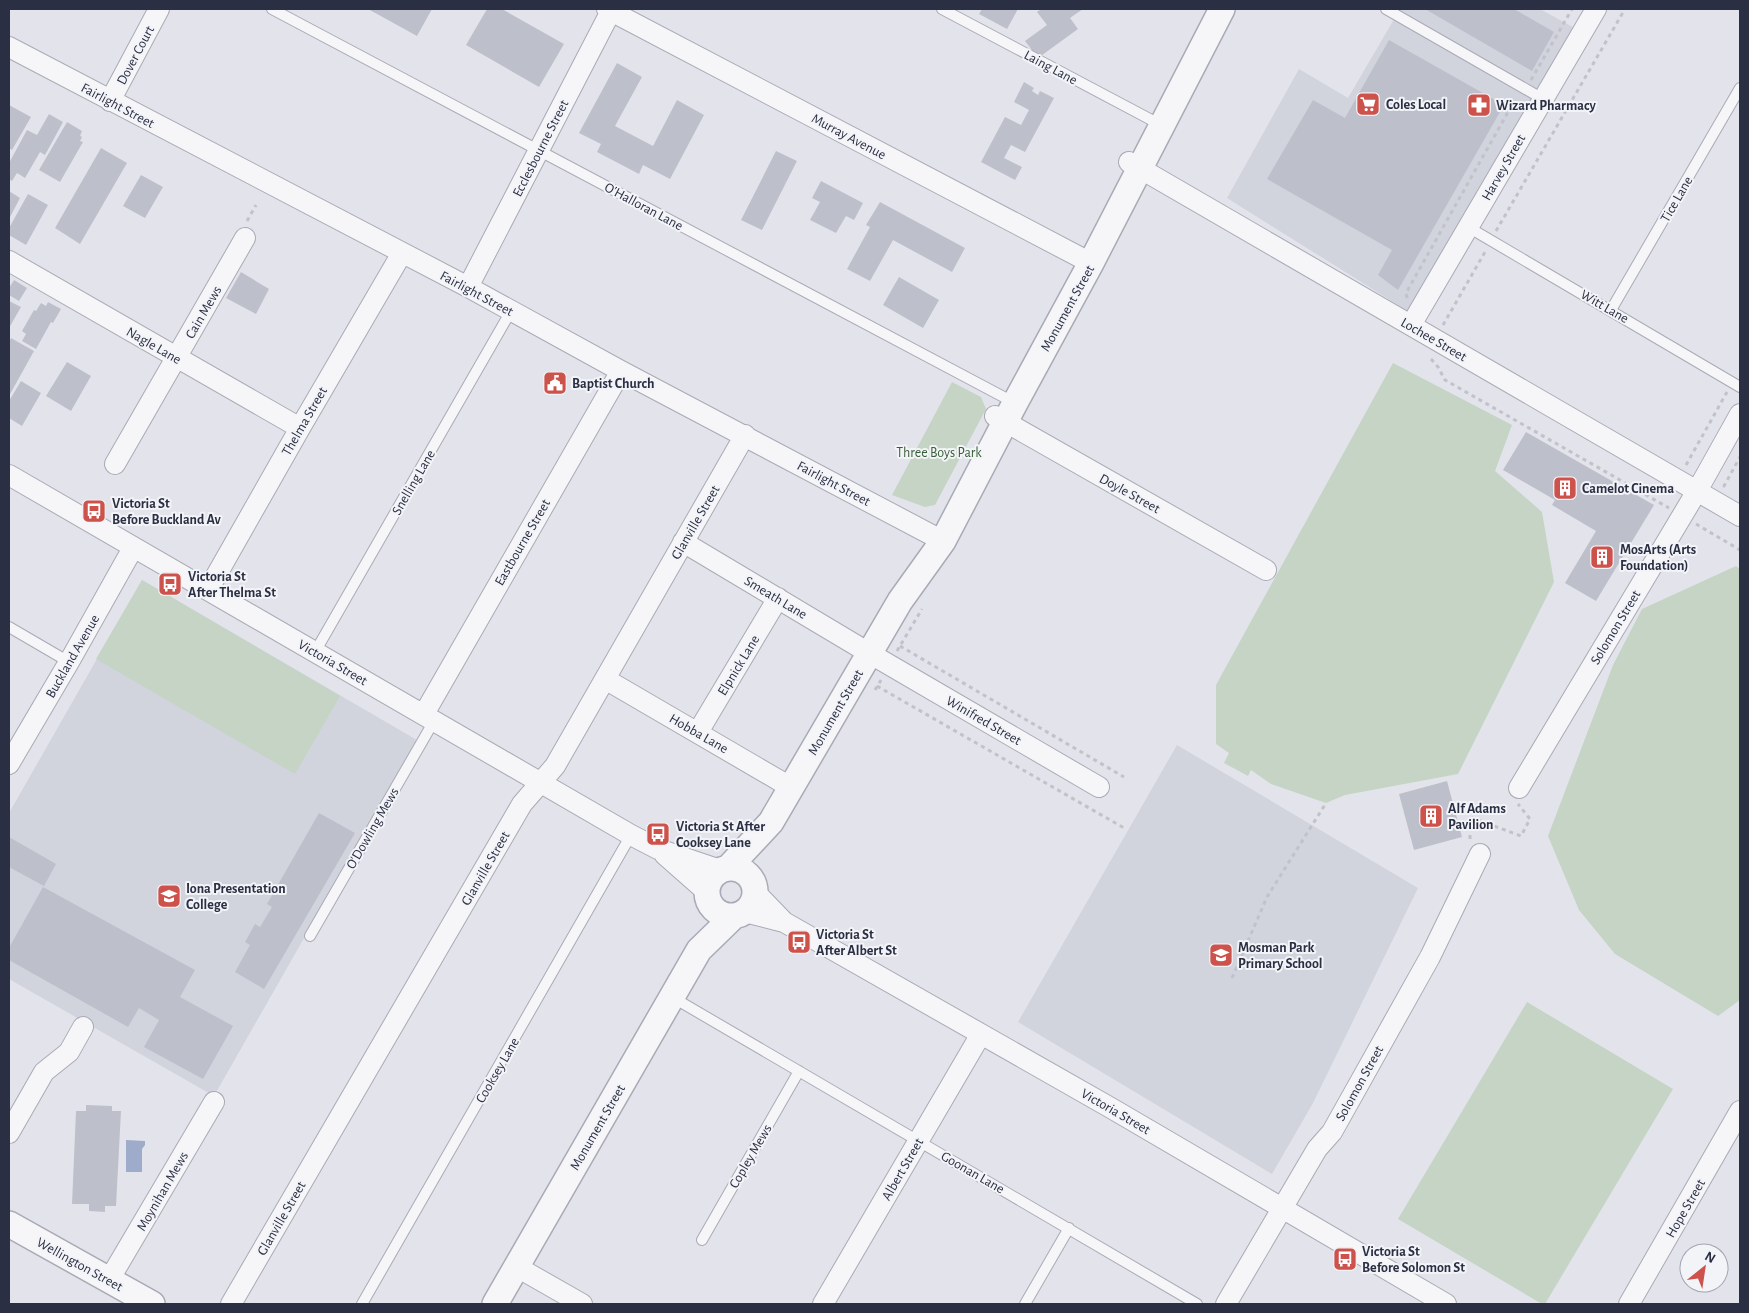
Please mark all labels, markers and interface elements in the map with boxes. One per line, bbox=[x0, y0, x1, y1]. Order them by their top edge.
street label: Dover Court bbox=[115, 23, 157, 87]
street label: Laing Lane bbox=[1022, 48, 1079, 88]
street label: Fairlight Street bbox=[79, 81, 157, 131]
supermarket icon: Coles Local bbox=[1355, 91, 1381, 117]
pharmacy icon: Wizard Pharmacy bbox=[1466, 92, 1492, 118]
street label: Ecclesbourne Street bbox=[510, 97, 572, 199]
place label: Coles Local bbox=[1386, 98, 1446, 112]
place label: Wizard Pharmacy bbox=[1496, 99, 1596, 113]
street label: Murray Avenue bbox=[809, 111, 888, 162]
street label: Harvey Street bbox=[1479, 132, 1529, 203]
street label: Tice Lane bbox=[1658, 174, 1695, 225]
street label: O'Halloran Lane bbox=[602, 180, 685, 233]
street label: Monument Street bbox=[1038, 263, 1098, 354]
street label: Fairlight Street bbox=[438, 269, 516, 319]
street label: Cain Mews bbox=[183, 284, 225, 341]
street label: Witt Lane bbox=[1578, 288, 1631, 326]
street label: Lochee Street bbox=[1398, 315, 1469, 365]
street label: Nagle Lane bbox=[124, 325, 183, 367]
public building icon: Baptist Church bbox=[542, 370, 568, 396]
place label: Baptist Church bbox=[572, 377, 654, 391]
street label: Thelma Street bbox=[280, 384, 330, 458]
park label: Three Boys Park bbox=[896, 446, 982, 460]
street label: Snelling Lane bbox=[390, 448, 438, 517]
street label: Fairlight Street bbox=[795, 459, 873, 509]
street label: Doyle Street bbox=[1097, 472, 1163, 516]
building icon: Camelot Cinema bbox=[1552, 475, 1578, 501]
place label: Camelot Cinema bbox=[1582, 482, 1674, 496]
street label: Glanville Street bbox=[669, 483, 723, 562]
street label: Eastbourne Street bbox=[493, 496, 553, 588]
place label: Victoria St Before Buckland Av bbox=[112, 497, 221, 527]
bus stop icon: Victoria St Before Buckland Av bbox=[81, 498, 107, 524]
place label: MosArts (Arts Foundation) bbox=[1620, 543, 1696, 573]
building icon: MosArts (Arts Foundation) bbox=[1589, 544, 1615, 570]
place label: Victoria St After Thelma St bbox=[188, 570, 276, 600]
bus stop icon: Victoria St After Thelma St bbox=[157, 571, 183, 597]
street label: Smeath Lane bbox=[742, 574, 809, 622]
street label: Solomon Street bbox=[1588, 588, 1644, 667]
street label: Buckland Avenue bbox=[43, 612, 102, 701]
street label: Elpnick Lane bbox=[715, 633, 762, 698]
street label: Victoria Street bbox=[296, 637, 370, 689]
street label: Monument Street bbox=[806, 667, 866, 758]
street label: Winifred Street bbox=[944, 694, 1024, 748]
street label: Hobba Lane bbox=[667, 712, 730, 756]
street label: O'Dowling Mews bbox=[344, 786, 402, 871]
place label: Alf Adams Pavilion bbox=[1448, 802, 1506, 832]
building icon: Alf Adams Pavilion bbox=[1418, 803, 1444, 829]
place label: Victoria St After Cooksey Lane bbox=[676, 820, 765, 850]
bus stop icon: Victoria St After Cooksey Lane bbox=[645, 821, 671, 847]
street label: Glanville Street bbox=[459, 829, 513, 908]
place label: Iona Presentation College bbox=[186, 882, 286, 912]
school or university icon: Iona Presentation College bbox=[156, 883, 182, 909]
place label: Victoria St After Albert St bbox=[816, 928, 897, 958]
bus stop icon: Victoria St After Albert St bbox=[786, 929, 812, 955]
place label: Mosman Park Primary School bbox=[1238, 941, 1323, 971]
school or university icon: Mosman Park Primary School bbox=[1208, 942, 1234, 968]
street label: Cooksey Lane bbox=[474, 1035, 522, 1106]
street label: Solomon Street bbox=[1333, 1043, 1387, 1124]
street label: Monument Street bbox=[568, 1082, 628, 1173]
street label: Victoria Street bbox=[1079, 1086, 1153, 1138]
street label: Copley Mews bbox=[727, 1122, 775, 1191]
street label: Albert Street bbox=[879, 1135, 927, 1203]
street label: Moynihan Mews bbox=[135, 1149, 191, 1234]
street label: Goonan Lane bbox=[938, 1149, 1007, 1197]
street label: Hope Street bbox=[1664, 1176, 1708, 1240]
street label: Glanville Street bbox=[255, 1179, 309, 1258]
street label: Wellington Street bbox=[34, 1235, 125, 1295]
north arrow bbox=[1679, 1243, 1729, 1293]
place label: Victoria St Before Solomon St bbox=[1362, 1245, 1465, 1275]
bus stop icon: Victoria St Before Solomon St bbox=[1332, 1246, 1358, 1272]
text: N bbox=[1702, 1249, 1718, 1266]

